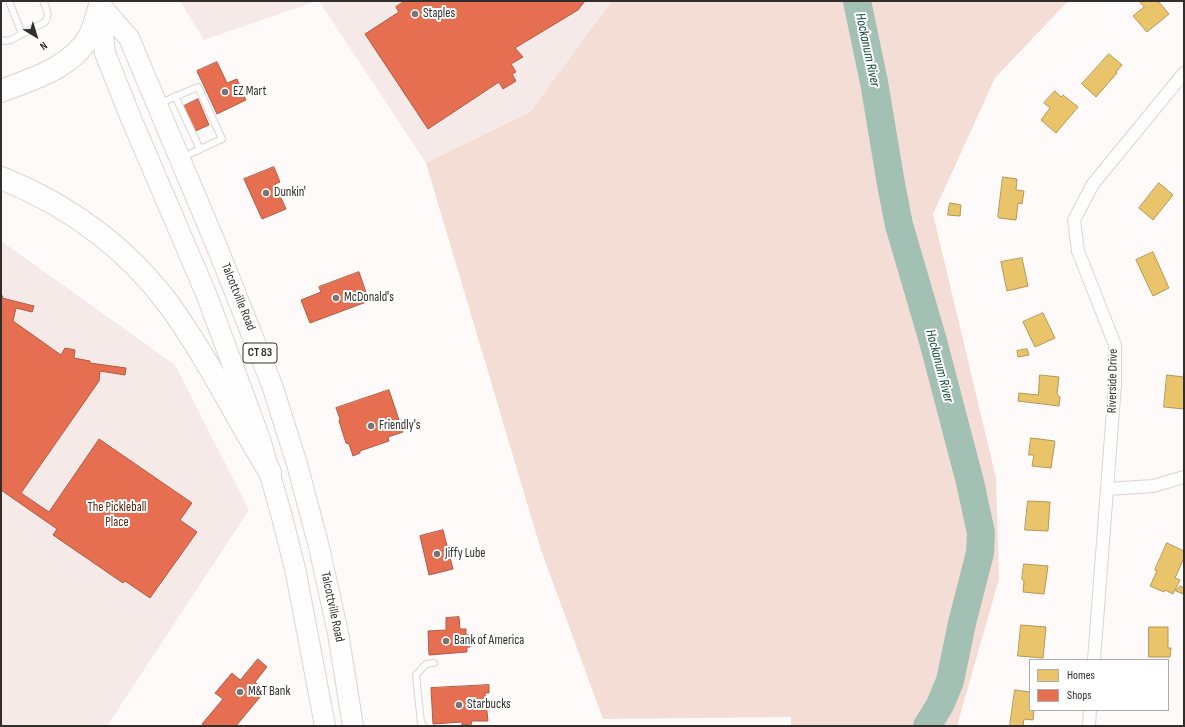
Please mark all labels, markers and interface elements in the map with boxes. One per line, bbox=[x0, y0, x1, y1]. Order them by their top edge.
place label: Staples bbox=[423, 6, 455, 22]
marker: Staples bbox=[410, 9, 420, 19]
water label: Hockanum River bbox=[851, 12, 883, 88]
north arrow bbox=[16, 16, 56, 56]
text: N bbox=[37, 39, 50, 53]
place label: EZ Mart bbox=[233, 84, 266, 100]
marker: EZ Mart bbox=[220, 87, 230, 97]
place label: Dunkin' bbox=[274, 185, 306, 201]
marker: Dunkin' bbox=[261, 188, 271, 198]
street label: Talcottville Road bbox=[217, 261, 259, 333]
place label: McDonald's bbox=[344, 290, 394, 306]
marker: McDonald's bbox=[331, 293, 341, 303]
water label: Hockanum River bbox=[921, 328, 957, 404]
road number: CT 83 bbox=[243, 343, 277, 363]
street label: Riverside Drive bbox=[1105, 349, 1121, 413]
place label: Friendly's bbox=[379, 418, 420, 434]
marker: Friendly's bbox=[366, 421, 376, 431]
park label: The Pickleball Place bbox=[88, 500, 146, 531]
place label: Jiffy Lube bbox=[445, 546, 486, 562]
marker: Jiffy Lube bbox=[432, 549, 442, 559]
street label: Talcottville Road bbox=[317, 570, 347, 644]
place label: Bank of America bbox=[454, 633, 524, 649]
marker: Bank of America bbox=[441, 636, 451, 646]
legend bbox=[1029, 659, 1169, 711]
text: Homes bbox=[1067, 668, 1095, 683]
place label: M&T Bank bbox=[248, 684, 290, 700]
marker: M&T Bank bbox=[235, 687, 245, 697]
text: Shops bbox=[1067, 688, 1092, 703]
place label: Starbucks bbox=[467, 697, 511, 713]
marker: Starbucks bbox=[454, 700, 464, 710]

